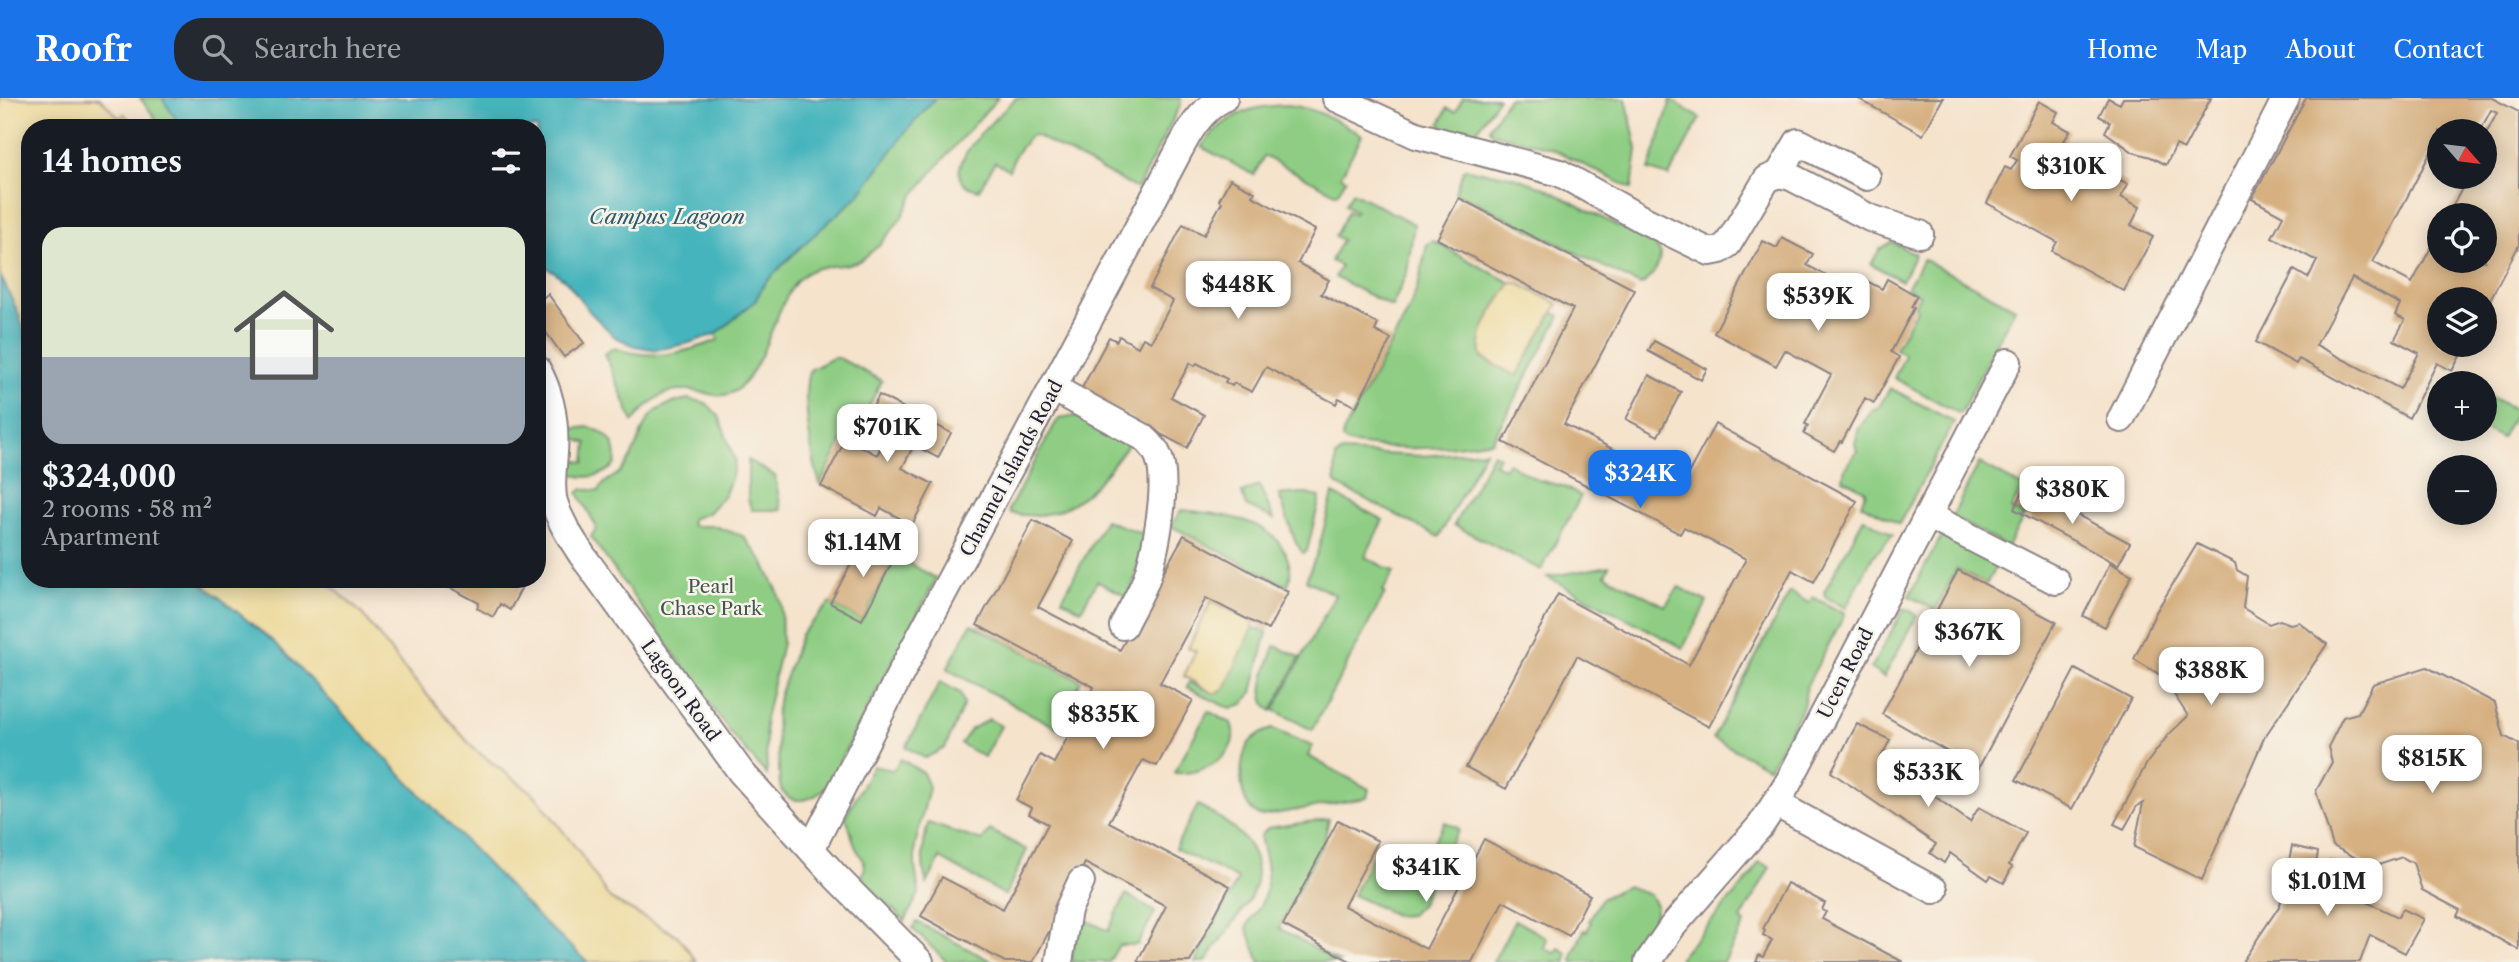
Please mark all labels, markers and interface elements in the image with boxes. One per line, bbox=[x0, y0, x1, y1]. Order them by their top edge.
search box bbox=[174, 18, 664, 81]
text: Roofr bbox=[35, 29, 132, 70]
icon: search bbox=[198, 30, 236, 68]
text: Search here bbox=[254, 33, 401, 65]
text: Home bbox=[2087, 35, 2158, 64]
text: Map bbox=[2196, 35, 2247, 64]
text: About bbox=[2285, 35, 2356, 64]
text: Contact bbox=[2394, 35, 2484, 64]
north arrow bbox=[2427, 119, 2497, 189]
map controls bbox=[2427, 119, 2497, 525]
icon: filters bbox=[487, 142, 525, 180]
text: 14 homes bbox=[42, 143, 182, 180]
pin: $310K bbox=[2022, 144, 2120, 203]
text: $310K bbox=[2036, 152, 2106, 180]
button: locate bbox=[2427, 203, 2497, 273]
water label: Campus Lagoon bbox=[589, 204, 745, 229]
pin: $448K bbox=[1189, 262, 1287, 321]
text: $448K bbox=[1202, 270, 1274, 298]
icon: home bbox=[221, 272, 347, 398]
pin: $539K bbox=[1769, 274, 1867, 333]
text: $539K bbox=[1783, 282, 1853, 310]
button: layers bbox=[2427, 287, 2497, 357]
button: + bbox=[2427, 371, 2497, 441]
street label: Channel Islands Road bbox=[955, 376, 1068, 560]
pin: $701K bbox=[838, 404, 936, 464]
text: $701K bbox=[853, 413, 921, 441]
pin: $324K bbox=[1591, 450, 1689, 510]
button: − bbox=[2427, 455, 2497, 525]
text: $324,000 bbox=[42, 458, 176, 495]
text: $324K bbox=[1604, 459, 1676, 487]
pin: $380K bbox=[2023, 466, 2121, 526]
text: $380K bbox=[2035, 475, 2109, 503]
text: 2 rooms · 58 m² bbox=[42, 495, 212, 523]
pin: $1.14M bbox=[806, 519, 920, 579]
text: Apartment bbox=[42, 523, 160, 551]
text: $1.14M bbox=[824, 528, 902, 556]
park label: Pearl Chase Park bbox=[660, 575, 763, 620]
pin: $367K bbox=[1920, 610, 2018, 669]
text: $367K bbox=[1934, 618, 2004, 646]
street label: Ucen Road bbox=[1813, 624, 1878, 722]
street label: Lagoon Road bbox=[636, 635, 725, 746]
pin: $388K bbox=[2162, 648, 2260, 707]
text: $388K bbox=[2175, 656, 2247, 684]
pin: $835K bbox=[1054, 692, 1152, 751]
text: $835K bbox=[1067, 700, 1139, 728]
pin: $815K bbox=[2383, 736, 2481, 795]
text: $815K bbox=[2398, 744, 2466, 772]
pin: $533K bbox=[1879, 750, 1977, 809]
text: $533K bbox=[1893, 758, 1963, 786]
pin: $341K bbox=[1377, 844, 1475, 904]
text: $341K bbox=[1392, 853, 1460, 881]
pin: $1.01M bbox=[2270, 858, 2384, 918]
text: $1.01M bbox=[2288, 867, 2366, 895]

